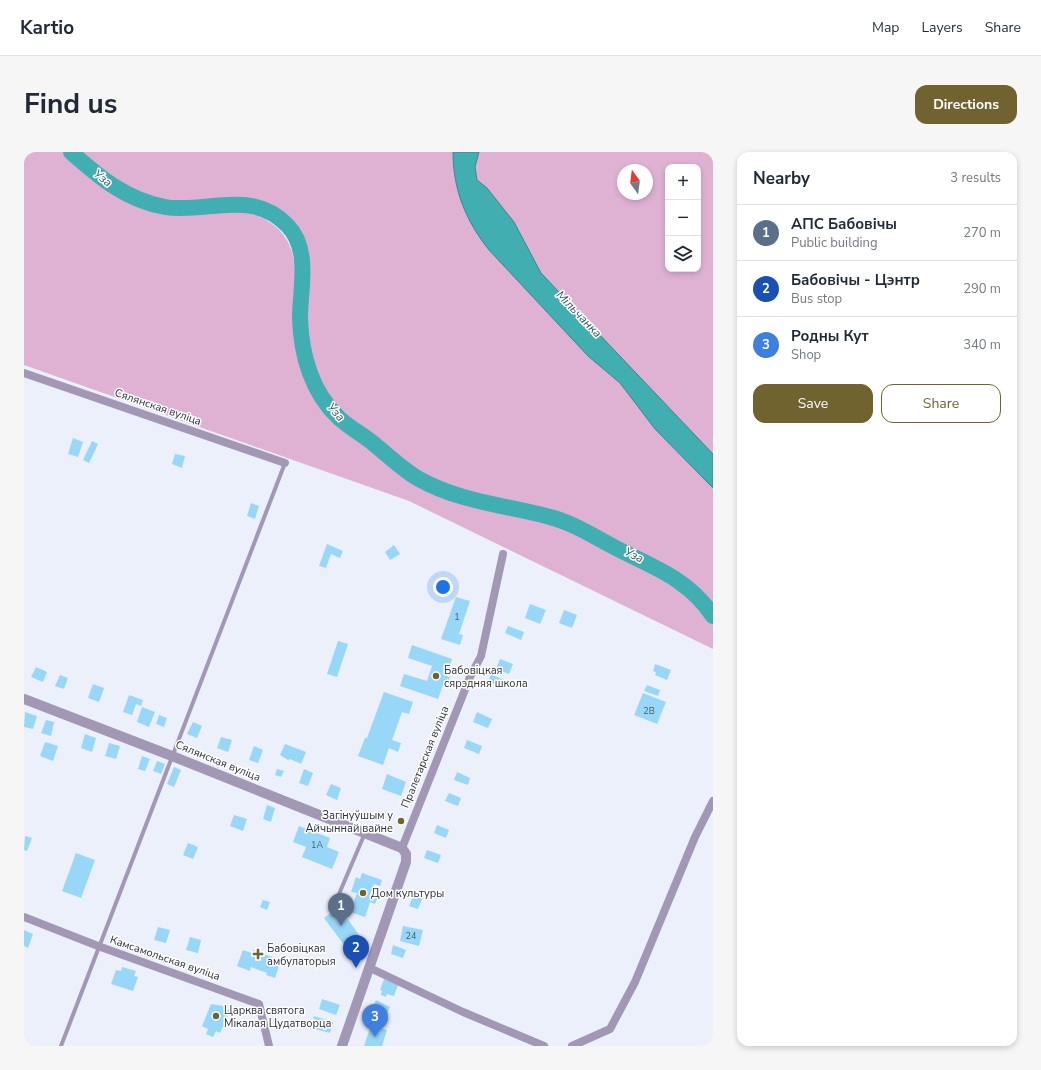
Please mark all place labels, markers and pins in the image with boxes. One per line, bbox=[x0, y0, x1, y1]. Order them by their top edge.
place label: Бабовіцкая сярэдняя школа bbox=[444, 663, 528, 691]
marker: Бабовіцкая сярэдняя школа bbox=[431, 671, 441, 681]
place label: Загінуўшым у Айчыннай вайне bbox=[306, 808, 393, 836]
marker: Загінуўшым у Айчыннай вайне bbox=[396, 816, 406, 826]
place label: Дом культуры bbox=[371, 886, 444, 901]
marker: Дом культуры bbox=[358, 888, 368, 898]
pin: 1 bbox=[328, 893, 354, 926]
pin: 2 bbox=[343, 935, 369, 968]
place label: Бабовіцкая амбулаторыя bbox=[267, 941, 336, 969]
marker: Бабовіцкая амбулаторыя bbox=[252, 948, 264, 960]
place label: Царква святога Мікалая Цудатворца bbox=[224, 1003, 332, 1031]
pin: 3 bbox=[362, 1004, 388, 1037]
marker: Царква святога Мікалая Цудатворца bbox=[211, 1011, 221, 1021]

